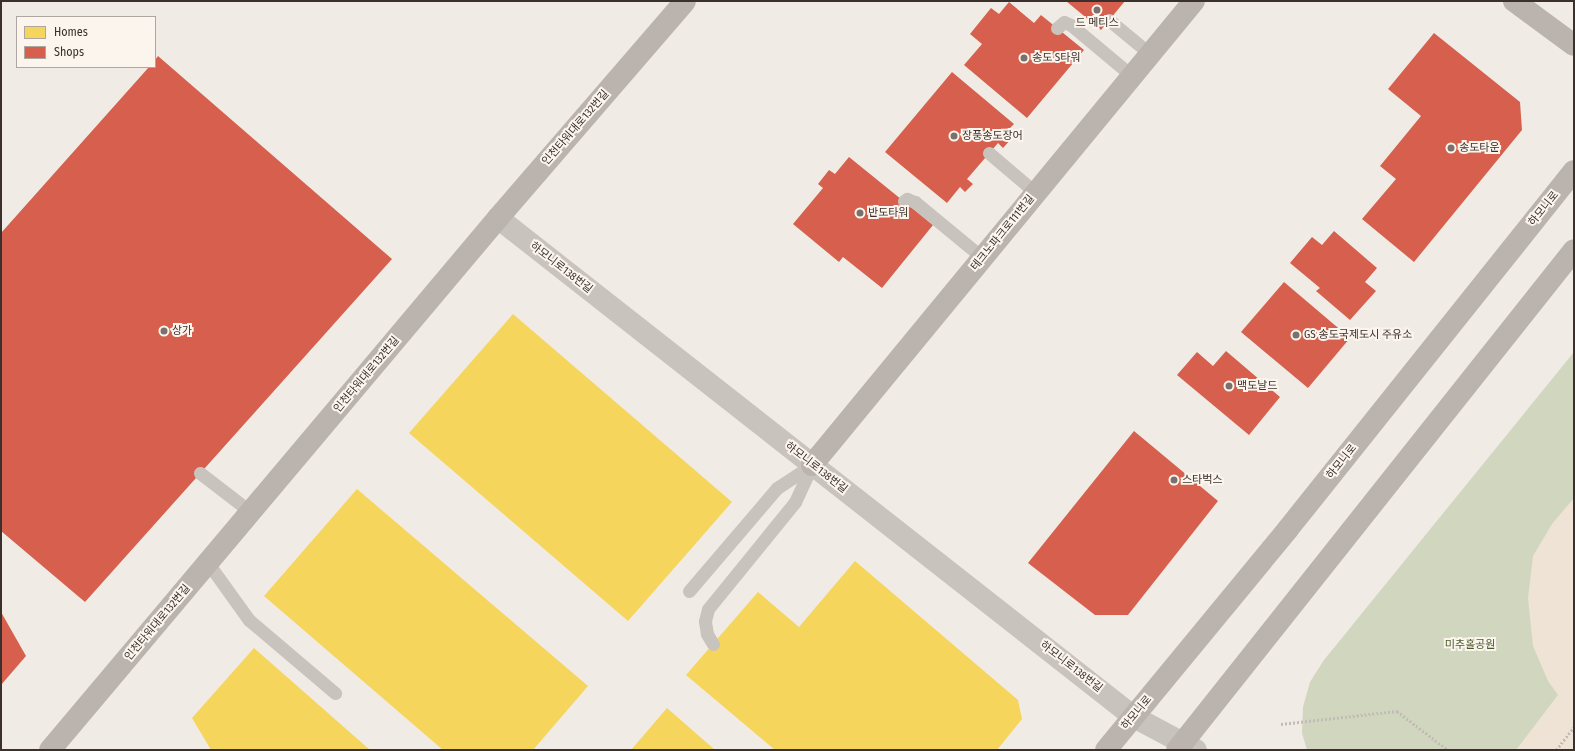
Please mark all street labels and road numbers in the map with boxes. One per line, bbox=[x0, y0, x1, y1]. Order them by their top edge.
street label: 인천타워대로132번길 bbox=[540, 88, 612, 168]
street label: 하모니로 bbox=[1526, 189, 1562, 229]
street label: 테크노파크로111번길 bbox=[968, 193, 1038, 273]
street label: 하모니로138번길 bbox=[527, 240, 595, 296]
street label: 인천타워대로132번길 bbox=[331, 334, 403, 416]
street label: 하모니로138번길 bbox=[782, 440, 850, 496]
street label: 하모니로 bbox=[1324, 442, 1360, 482]
street label: 인천타워대로132번길 bbox=[122, 582, 194, 664]
street label: 하모니로138번길 bbox=[1037, 639, 1105, 695]
street label: 하모니로 bbox=[1119, 693, 1155, 733]

